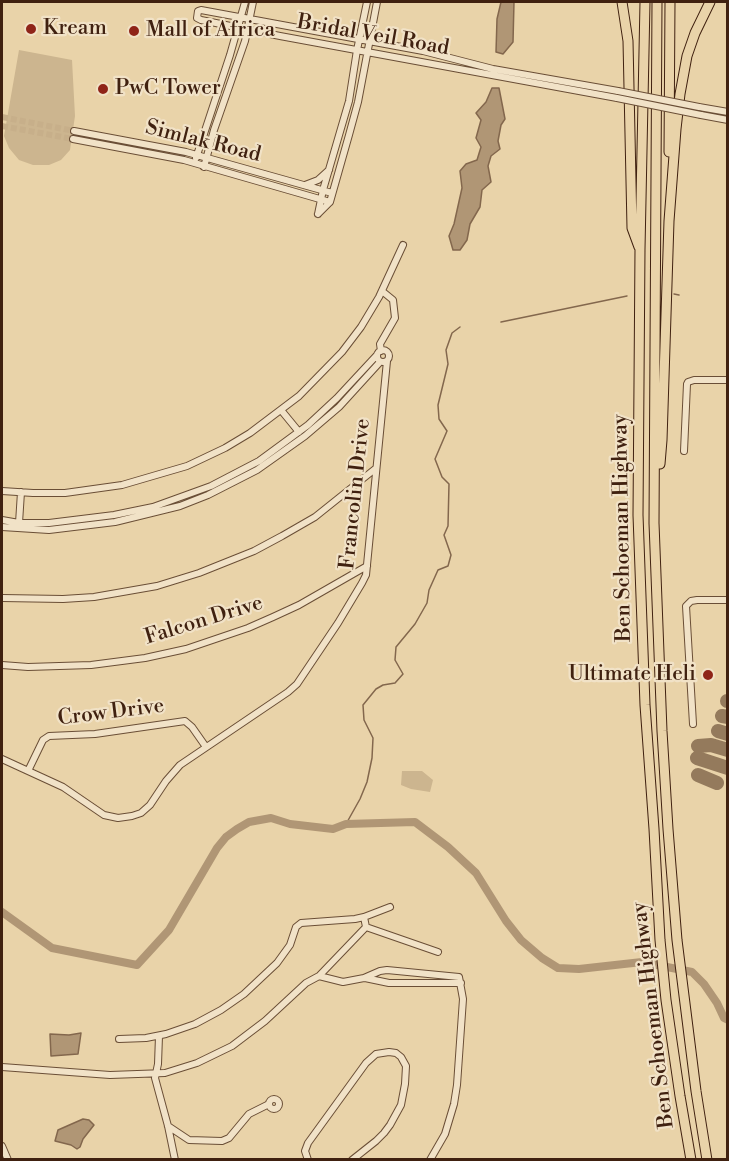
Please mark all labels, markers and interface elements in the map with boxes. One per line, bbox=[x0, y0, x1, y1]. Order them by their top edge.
street label: Bridal Veil Road bbox=[295, 10, 451, 62]
place label: Kream bbox=[43, 16, 107, 42]
place label: Mall of Africa bbox=[146, 18, 275, 44]
marker: Kream bbox=[24, 22, 38, 36]
marker: Mall of Africa bbox=[127, 24, 141, 38]
place label: PwC Tower bbox=[115, 76, 221, 102]
marker: PwC Tower bbox=[96, 82, 110, 96]
street label: Simlak Road bbox=[143, 115, 263, 169]
street label: Ben Schoeman Highway bbox=[608, 414, 638, 642]
street label: Francolin Drive bbox=[336, 417, 376, 571]
street label: Falcon Drive bbox=[142, 591, 266, 651]
place label: Ultimate Heli bbox=[568, 662, 696, 688]
marker: Ultimate Heli bbox=[701, 668, 715, 682]
street label: Crow Drive bbox=[56, 694, 166, 732]
street label: Ben Schoeman Highway bbox=[628, 900, 680, 1130]

